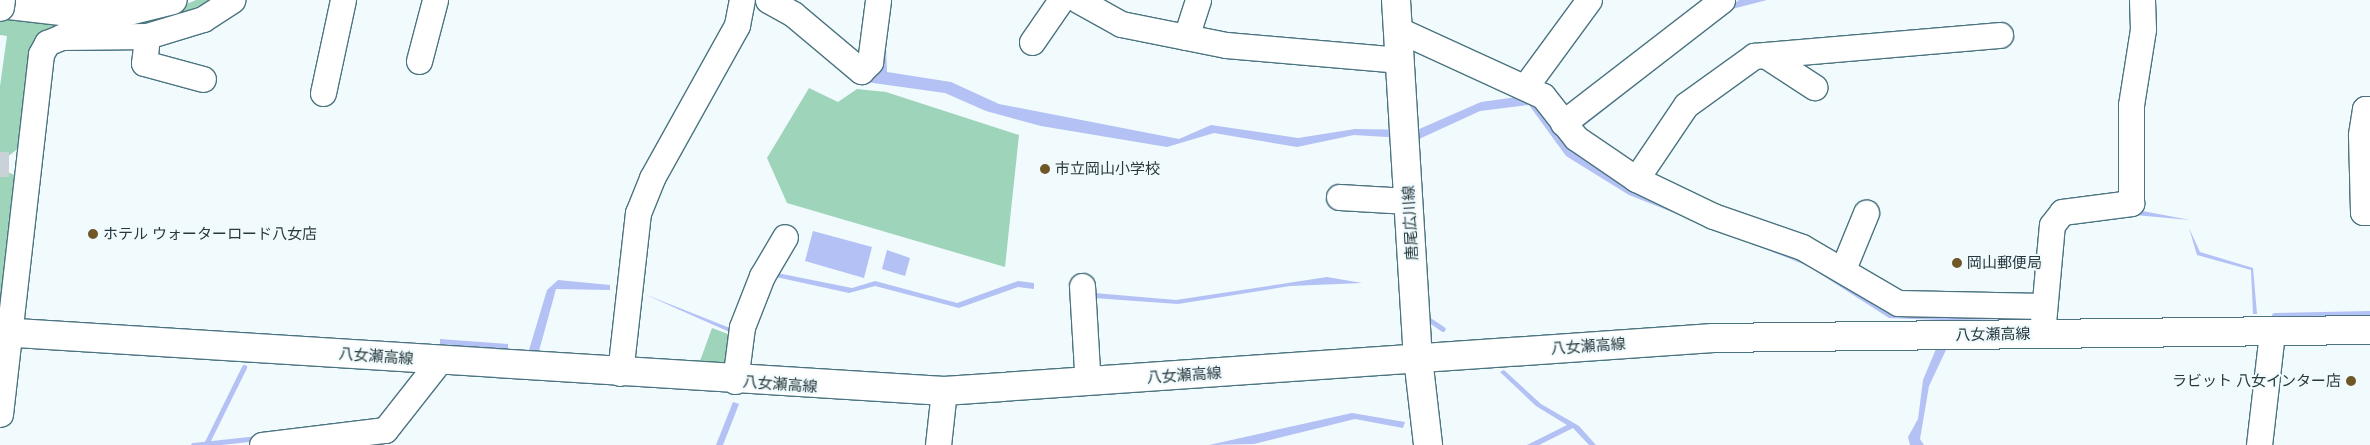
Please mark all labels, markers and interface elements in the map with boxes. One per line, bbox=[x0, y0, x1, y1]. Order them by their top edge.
place label: 市立岡山小学校 bbox=[1055, 160, 1160, 178]
marker: 市立岡山小学校 bbox=[1039, 163, 1051, 175]
street label: 唐尾広川線 bbox=[1399, 185, 1421, 261]
place label: ホテル ウォーターロード八女店 bbox=[103, 225, 317, 243]
marker: ホテル ウォーターロード八女店 bbox=[87, 228, 99, 240]
place label: 岡山郵便局 bbox=[1967, 254, 2042, 272]
marker: 岡山郵便局 bbox=[1951, 257, 1963, 269]
street label: 八女瀬高線 bbox=[1955, 324, 2031, 344]
street label: 八女瀬高線 bbox=[1550, 334, 1626, 358]
street label: 八女瀬高線 bbox=[338, 344, 414, 368]
street label: 八女瀬高線 bbox=[1146, 363, 1222, 387]
street label: 八女瀬高線 bbox=[742, 372, 818, 396]
place label: ラビット 八女インター店 bbox=[2172, 372, 2341, 390]
marker: ラビット 八女インター店 bbox=[2345, 375, 2357, 387]

